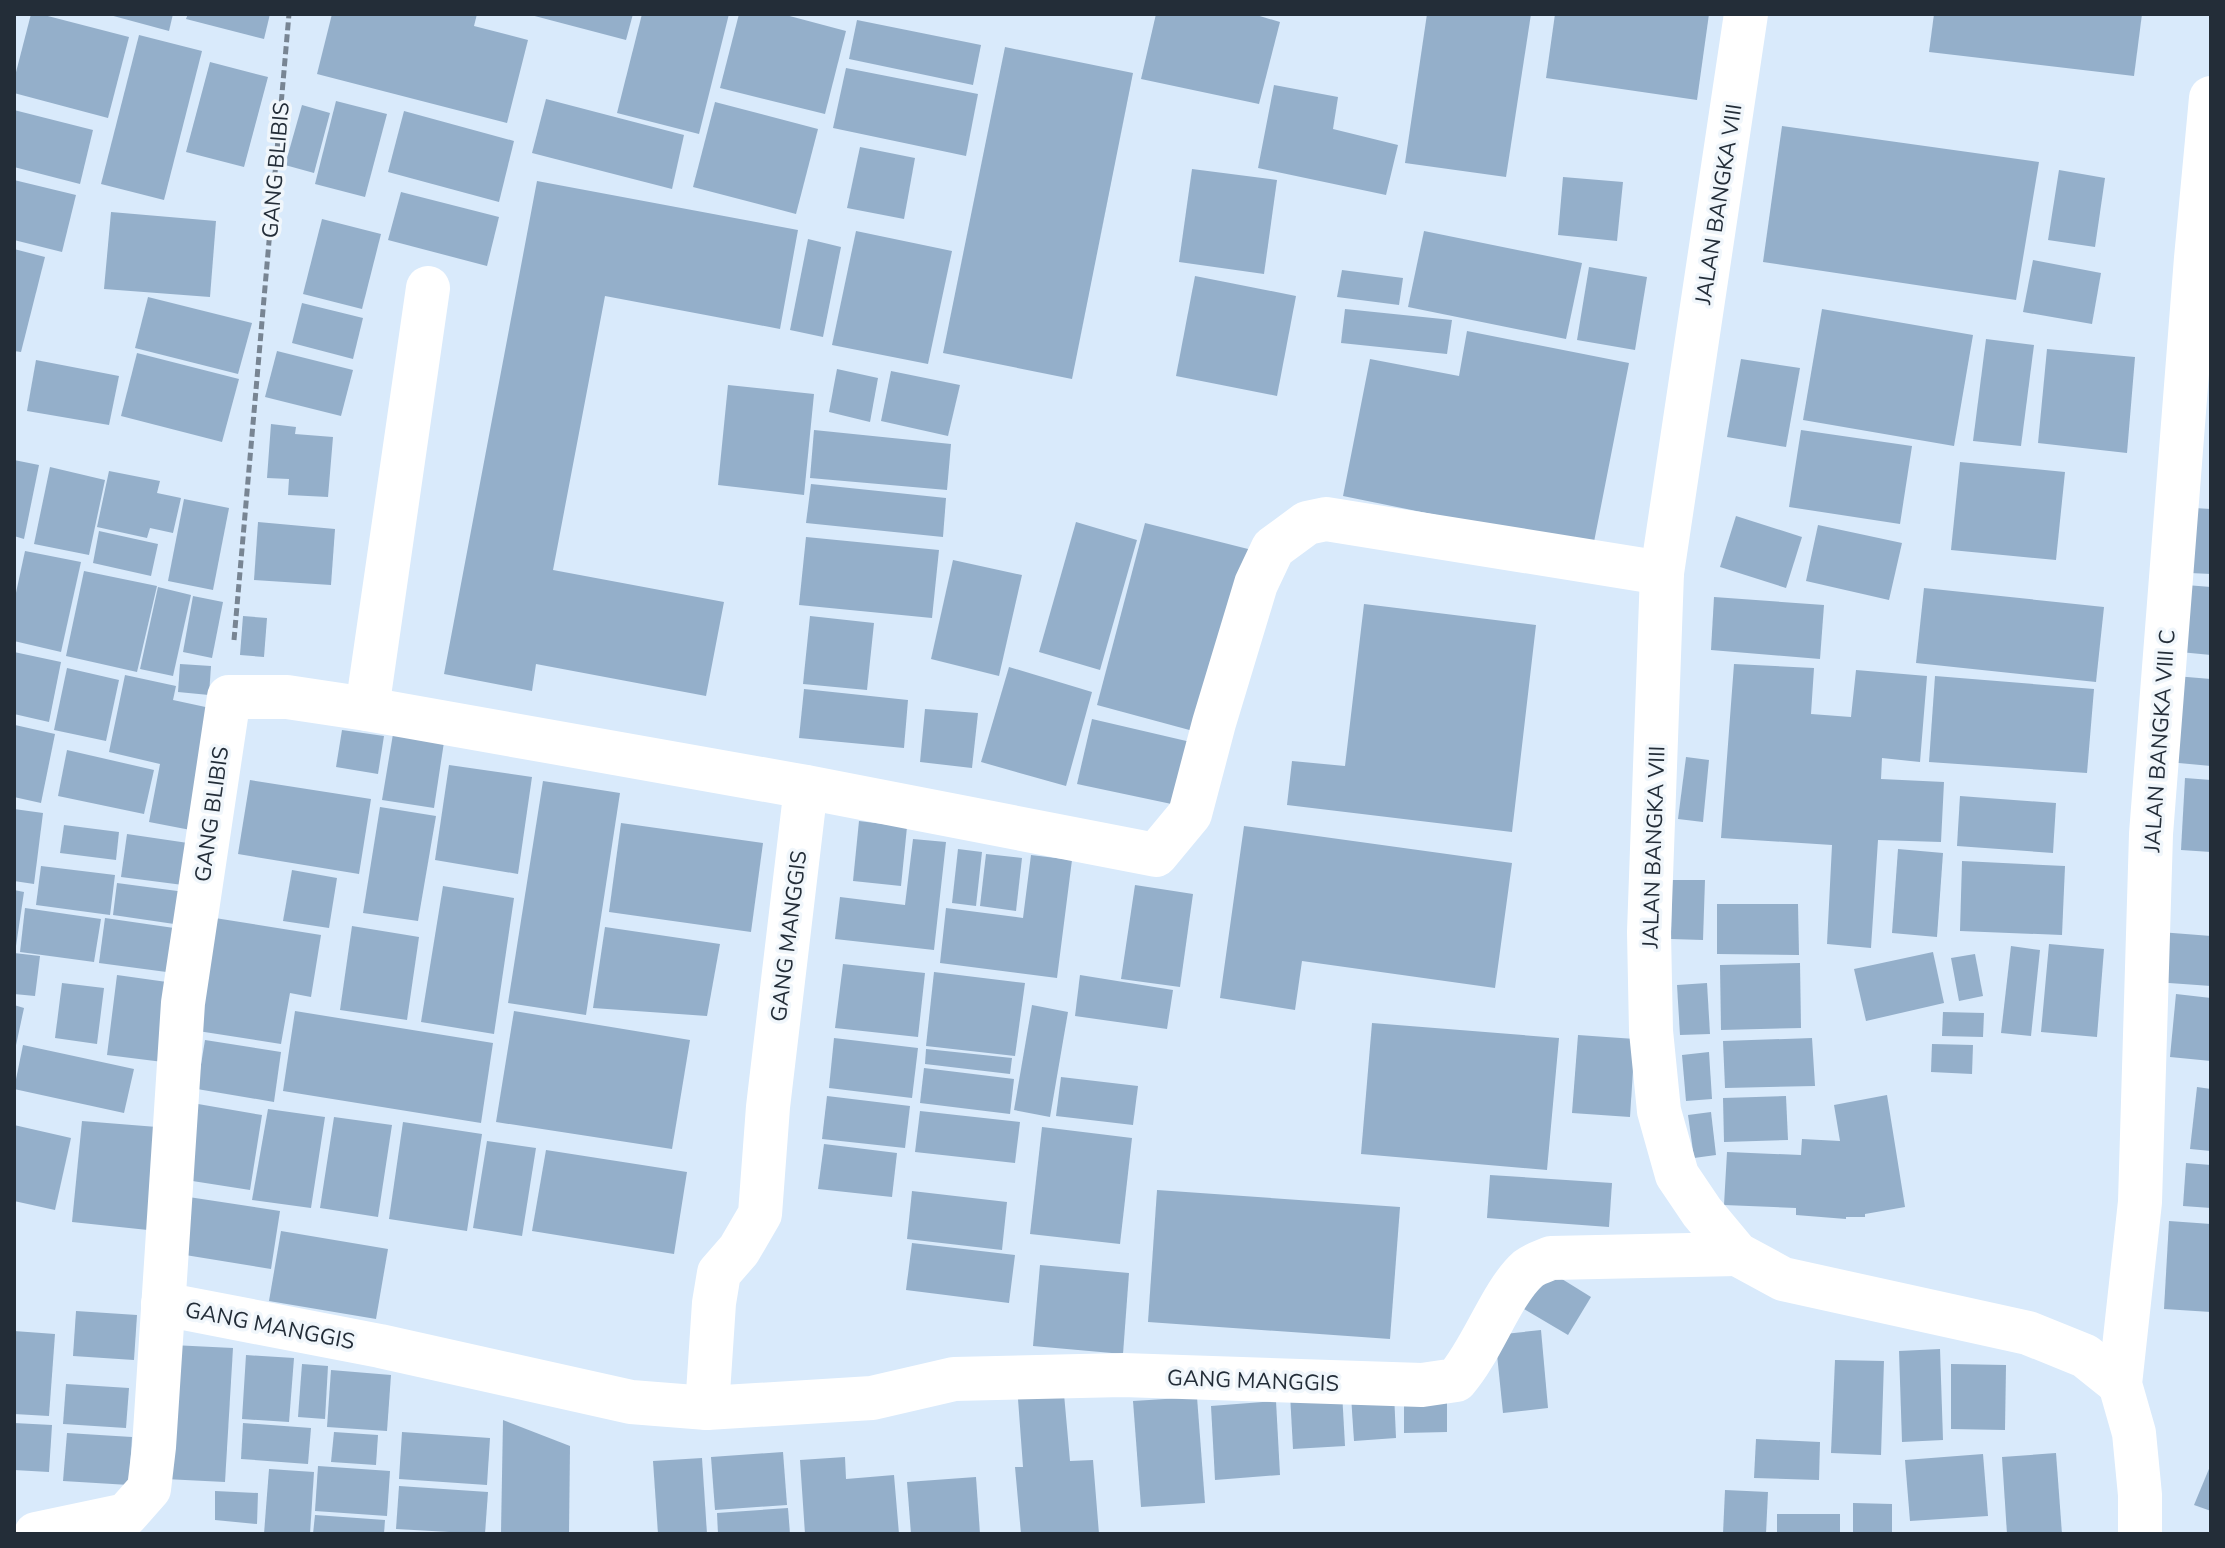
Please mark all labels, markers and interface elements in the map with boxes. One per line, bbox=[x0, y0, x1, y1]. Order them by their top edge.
street label: GANG BLIBIS bbox=[255, 101, 297, 239]
street label: JALAN BANGKA VIII bbox=[1688, 102, 1750, 308]
street label: JALAN BANGKA VIII C bbox=[2137, 629, 2183, 854]
street label: GANG BLIBIS bbox=[188, 745, 236, 884]
street label: JALAN BANGKA VIII bbox=[1635, 745, 1673, 950]
street label: GANG MANGGIS bbox=[764, 849, 814, 1023]
street label: GANG MANGGIS bbox=[182, 1295, 357, 1357]
street label: GANG MANGGIS bbox=[1166, 1363, 1340, 1399]

